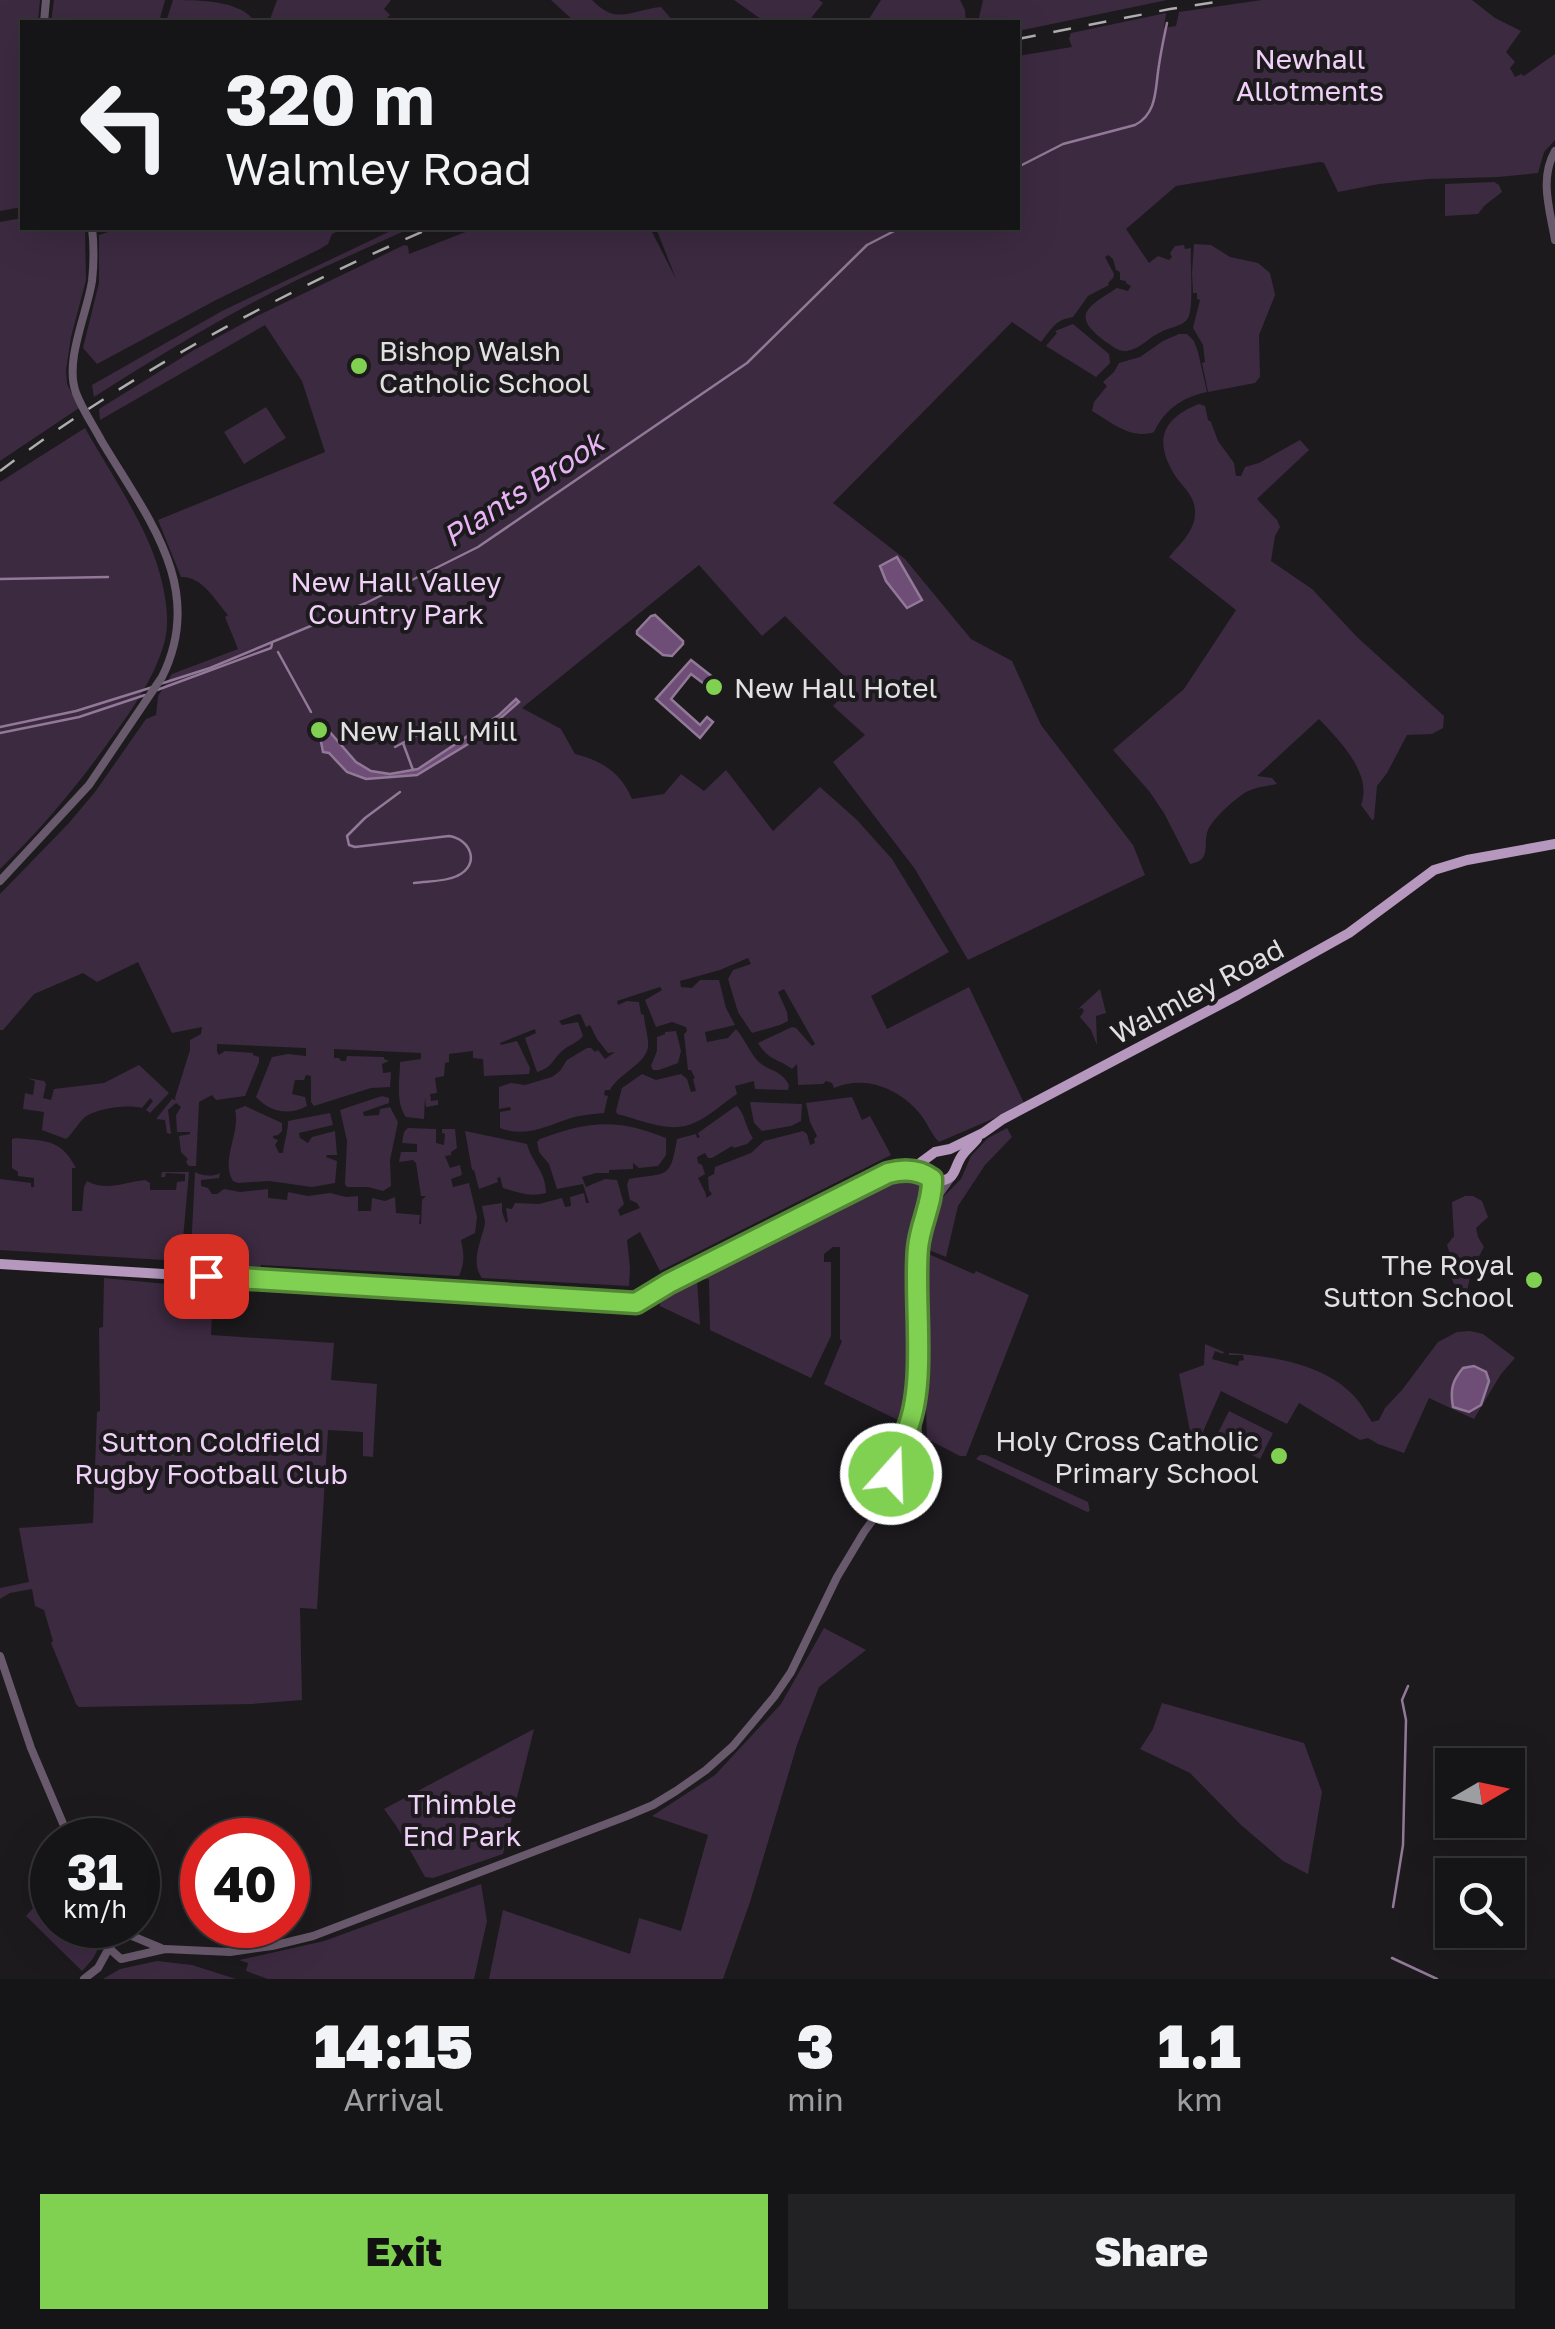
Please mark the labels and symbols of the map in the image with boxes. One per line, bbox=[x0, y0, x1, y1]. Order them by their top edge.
park label: Newhall Allotments bbox=[1236, 42, 1384, 107]
place label: Bishop Walsh Catholic School bbox=[379, 334, 591, 399]
marker: Bishop Walsh Catholic School bbox=[348, 355, 370, 377]
water label: Plants Brook bbox=[436, 422, 613, 554]
park label: New Hall Valley Country Park bbox=[291, 565, 502, 630]
place label: New Hall Hotel bbox=[734, 671, 937, 704]
marker: New Hall Hotel bbox=[703, 676, 725, 698]
place label: New Hall Mill bbox=[339, 714, 517, 747]
marker: New Hall Mill bbox=[308, 719, 330, 741]
street label: Walmley Road bbox=[1105, 932, 1289, 1050]
pin bbox=[164, 1234, 249, 1319]
place label: The Royal Sutton School bbox=[1323, 1248, 1514, 1313]
marker: The Royal Sutton School bbox=[1523, 1269, 1545, 1291]
position arrow bbox=[839, 1422, 943, 1526]
place label: Holy Cross Catholic Primary School bbox=[995, 1424, 1259, 1489]
park label: Sutton Coldfield Rugby Football Club bbox=[74, 1425, 348, 1490]
marker: Holy Cross Catholic Primary School bbox=[1268, 1445, 1290, 1467]
north arrow bbox=[1435, 1748, 1525, 1838]
park label: Thimble End Park bbox=[402, 1787, 522, 1852]
speed limit sign: 40 bbox=[180, 1818, 310, 1948]

